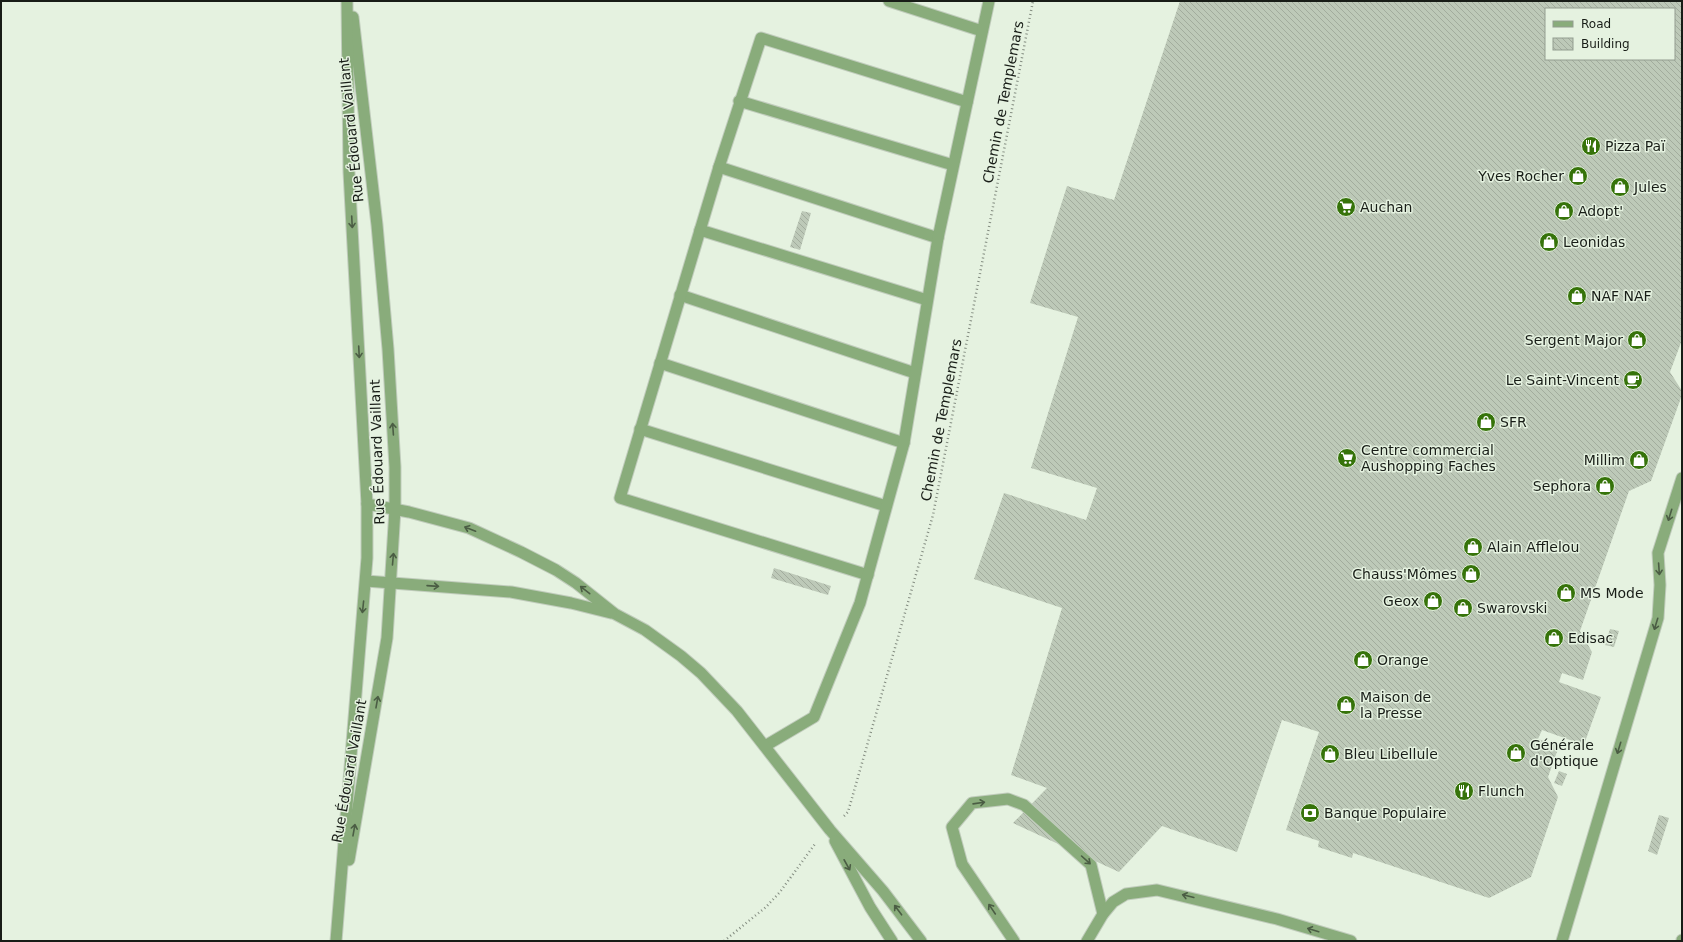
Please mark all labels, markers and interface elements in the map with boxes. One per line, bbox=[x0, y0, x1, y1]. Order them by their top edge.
legend bbox=[1545, 8, 1675, 60]
text: Road bbox=[1581, 17, 1611, 31]
street label: Chemin de Templemars bbox=[979, 19, 1027, 185]
text: Building bbox=[1581, 37, 1630, 51]
street label: Rue Édouard Vaillant bbox=[335, 56, 367, 203]
restaurant icon: Pizza Paï bbox=[1580, 135, 1602, 157]
place label: Pizza Paï bbox=[1605, 138, 1665, 154]
shop icon: Yves Rocher bbox=[1567, 165, 1589, 187]
place label: Yves Rocher bbox=[1477, 168, 1564, 184]
shop icon: Jules bbox=[1609, 176, 1631, 198]
place label: Jules bbox=[1633, 179, 1667, 195]
supermarket icon: Auchan bbox=[1335, 196, 1357, 218]
place label: Auchan bbox=[1360, 199, 1412, 215]
shop icon: Adopt' bbox=[1553, 200, 1575, 222]
place label: Adopt' bbox=[1578, 203, 1623, 219]
one-way arrow bbox=[348, 215, 356, 228]
shop icon: Leonidas bbox=[1538, 231, 1560, 253]
place label: Leonidas bbox=[1563, 234, 1625, 250]
shop icon: NAF NAF bbox=[1566, 285, 1588, 307]
place label: NAF NAF bbox=[1591, 288, 1652, 304]
shop icon: Sergent Major bbox=[1626, 329, 1648, 351]
place label: Sergent Major bbox=[1525, 332, 1623, 348]
street label: Chemin de Templemars bbox=[917, 337, 965, 503]
one-way arrow bbox=[355, 345, 363, 358]
cafe icon: Le Saint-Vincent bbox=[1622, 369, 1644, 391]
place label: Le Saint-Vincent bbox=[1506, 372, 1620, 388]
street label: Rue Édouard Vaillant bbox=[366, 379, 388, 525]
shop icon: SFR bbox=[1475, 411, 1497, 433]
place label: SFR bbox=[1500, 414, 1527, 430]
one-way arrow bbox=[390, 423, 397, 436]
place label: Centre commercial Aushopping Faches bbox=[1361, 442, 1496, 474]
supermarket icon: Centre commercial Aushopping Faches bbox=[1336, 447, 1358, 469]
shop icon: Millim bbox=[1628, 449, 1650, 471]
place label: Millim bbox=[1584, 452, 1625, 468]
shop icon: Sephora bbox=[1594, 475, 1616, 497]
place label: Sephora bbox=[1533, 478, 1591, 494]
one-way arrow bbox=[1666, 509, 1674, 521]
one-way arrow bbox=[465, 525, 477, 533]
shop icon: Alain Afflelou bbox=[1462, 536, 1484, 558]
place label: Alain Afflelou bbox=[1487, 539, 1579, 555]
one-way arrow bbox=[390, 553, 397, 566]
one-way arrow bbox=[1655, 562, 1662, 575]
shop icon: Chauss'Mômes bbox=[1460, 563, 1482, 585]
place label: Chauss'Mômes bbox=[1352, 566, 1457, 582]
one-way arrow bbox=[426, 582, 439, 589]
shop icon: MS Mode bbox=[1555, 582, 1577, 604]
place label: MS Mode bbox=[1580, 585, 1644, 601]
one-way arrow bbox=[579, 586, 590, 594]
shop icon: Geox bbox=[1422, 590, 1444, 612]
place label: Geox bbox=[1383, 593, 1419, 609]
shop icon: Swarovski bbox=[1452, 597, 1474, 619]
one-way arrow bbox=[360, 600, 367, 613]
place label: Swarovski bbox=[1477, 600, 1548, 616]
one-way arrow bbox=[1652, 617, 1659, 630]
shop icon: Edisac bbox=[1543, 627, 1565, 649]
place label: Edisac bbox=[1568, 630, 1613, 646]
shop icon: Orange bbox=[1352, 649, 1374, 671]
place label: Orange bbox=[1377, 652, 1429, 668]
place label: Maison de la Presse bbox=[1360, 689, 1431, 721]
shop icon: Maison de la Presse bbox=[1335, 694, 1357, 716]
one-way arrow bbox=[373, 696, 381, 709]
street label: Rue Édouard Vaillant bbox=[329, 698, 370, 844]
place label: Générale d'Optique bbox=[1530, 737, 1598, 769]
shop icon: Générale d'Optique bbox=[1505, 742, 1527, 764]
one-way arrow bbox=[1615, 742, 1622, 755]
shop icon: Bleu Libellule bbox=[1319, 743, 1341, 765]
place label: Bleu Libellule bbox=[1344, 746, 1438, 762]
restaurant icon: Flunch bbox=[1453, 780, 1475, 802]
place label: Flunch bbox=[1478, 783, 1524, 799]
one-way arrow bbox=[972, 799, 985, 807]
bank icon: Banque Populaire bbox=[1299, 802, 1321, 824]
place label: Banque Populaire bbox=[1324, 805, 1447, 821]
one-way arrow bbox=[350, 824, 358, 837]
one-way arrow bbox=[1081, 856, 1091, 865]
one-way arrow bbox=[844, 859, 851, 871]
one-way arrow bbox=[1181, 892, 1194, 900]
one-way arrow bbox=[988, 903, 996, 914]
one-way arrow bbox=[893, 904, 902, 915]
one-way arrow bbox=[1307, 926, 1320, 933]

